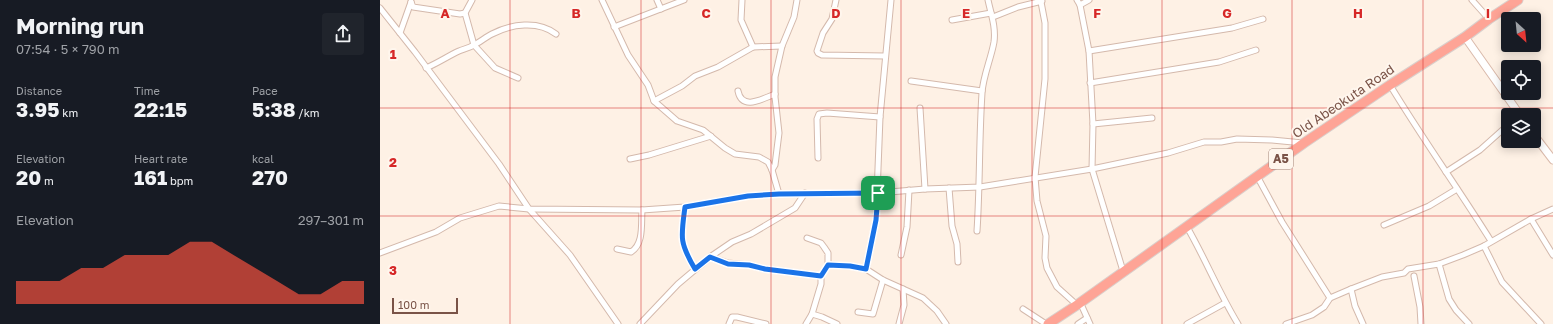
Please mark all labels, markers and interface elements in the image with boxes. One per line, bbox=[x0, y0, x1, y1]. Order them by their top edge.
text: A bbox=[440, 5, 450, 21]
text: B bbox=[571, 5, 581, 21]
text: C bbox=[701, 5, 711, 21]
text: D bbox=[831, 5, 841, 21]
text: E bbox=[962, 5, 970, 21]
text: F bbox=[1093, 5, 1101, 21]
text: G bbox=[1222, 5, 1232, 21]
text: H bbox=[1353, 5, 1363, 21]
text: I bbox=[1486, 5, 1490, 21]
text: Morning run bbox=[16, 12, 144, 39]
north arrow bbox=[1501, 12, 1541, 52]
map controls bbox=[1501, 12, 1541, 148]
button: share bbox=[322, 13, 364, 55]
text: 07:54 · 5 × 790 m bbox=[16, 41, 119, 57]
text: 1 bbox=[390, 46, 397, 62]
button: locate bbox=[1501, 60, 1541, 100]
street label: Old Abeokuta Road bbox=[1289, 61, 1397, 141]
text: Distance bbox=[16, 84, 62, 97]
text: Time bbox=[134, 84, 160, 97]
text: Pace bbox=[252, 84, 278, 97]
text: 3.95 bbox=[16, 97, 60, 121]
text: 22:15 bbox=[134, 97, 187, 121]
text: 5:38 bbox=[252, 97, 296, 121]
text: km bbox=[60, 106, 78, 119]
text: /km bbox=[296, 106, 320, 119]
button: layers bbox=[1501, 108, 1541, 148]
road number: A5 bbox=[1269, 149, 1293, 169]
text: Elevation bbox=[16, 152, 65, 165]
text: Heart rate bbox=[134, 152, 188, 165]
text: kcal bbox=[252, 152, 274, 165]
text: 2 bbox=[389, 154, 397, 170]
text: 20 bbox=[16, 165, 41, 189]
text: 161 bbox=[134, 165, 167, 189]
text: 270 bbox=[252, 165, 288, 189]
text: m bbox=[41, 174, 54, 187]
text: bpm bbox=[167, 174, 193, 187]
pin bbox=[861, 176, 895, 210]
icon: arrive bbox=[867, 182, 889, 204]
text: Elevation bbox=[16, 212, 74, 228]
text: 297–301 m bbox=[298, 212, 364, 228]
text: 3 bbox=[389, 262, 397, 278]
scale bar bbox=[392, 296, 458, 315]
text: 100 m bbox=[398, 298, 429, 311]

